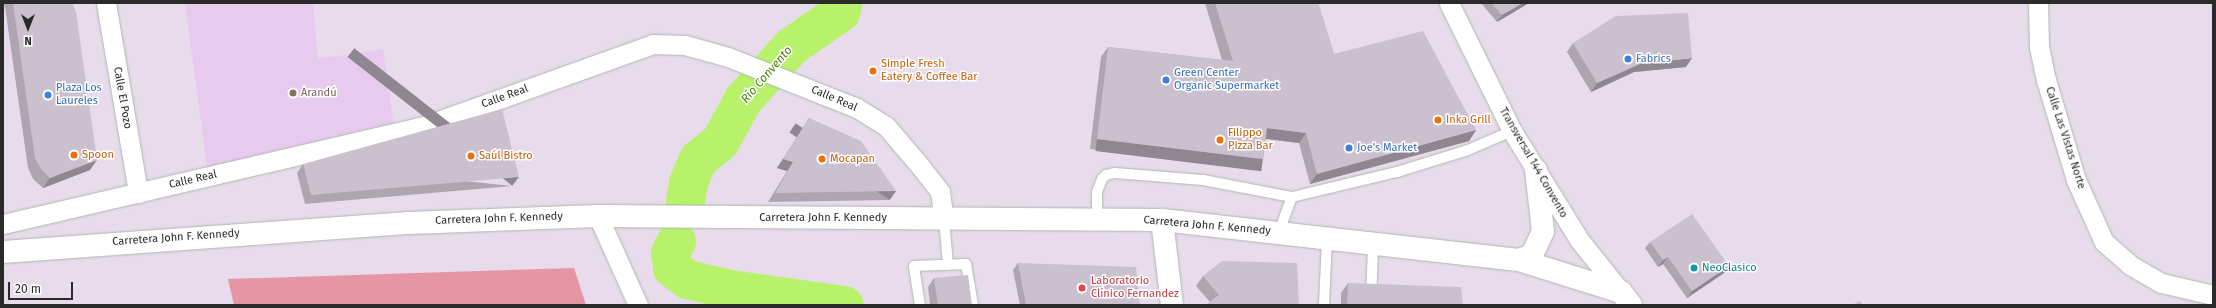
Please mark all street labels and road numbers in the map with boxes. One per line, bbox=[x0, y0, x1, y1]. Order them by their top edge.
street label: Calle El Pozo bbox=[110, 66, 134, 130]
street label: Calle Real bbox=[480, 82, 530, 112]
street label: Calle Real bbox=[809, 83, 859, 115]
street label: Calle Las Vistas Norte bbox=[2042, 85, 2088, 191]
street label: Transversal 144 Convento bbox=[1496, 105, 1570, 221]
street label: Calle Real bbox=[168, 168, 218, 192]
street label: Carretera John F. Kennedy bbox=[435, 210, 563, 228]
street label: Carretera John F. Kennedy bbox=[759, 211, 887, 225]
street label: Carretera John F. Kennedy bbox=[1143, 214, 1271, 238]
street label: Carretera John F. Kennedy bbox=[112, 227, 240, 249]

